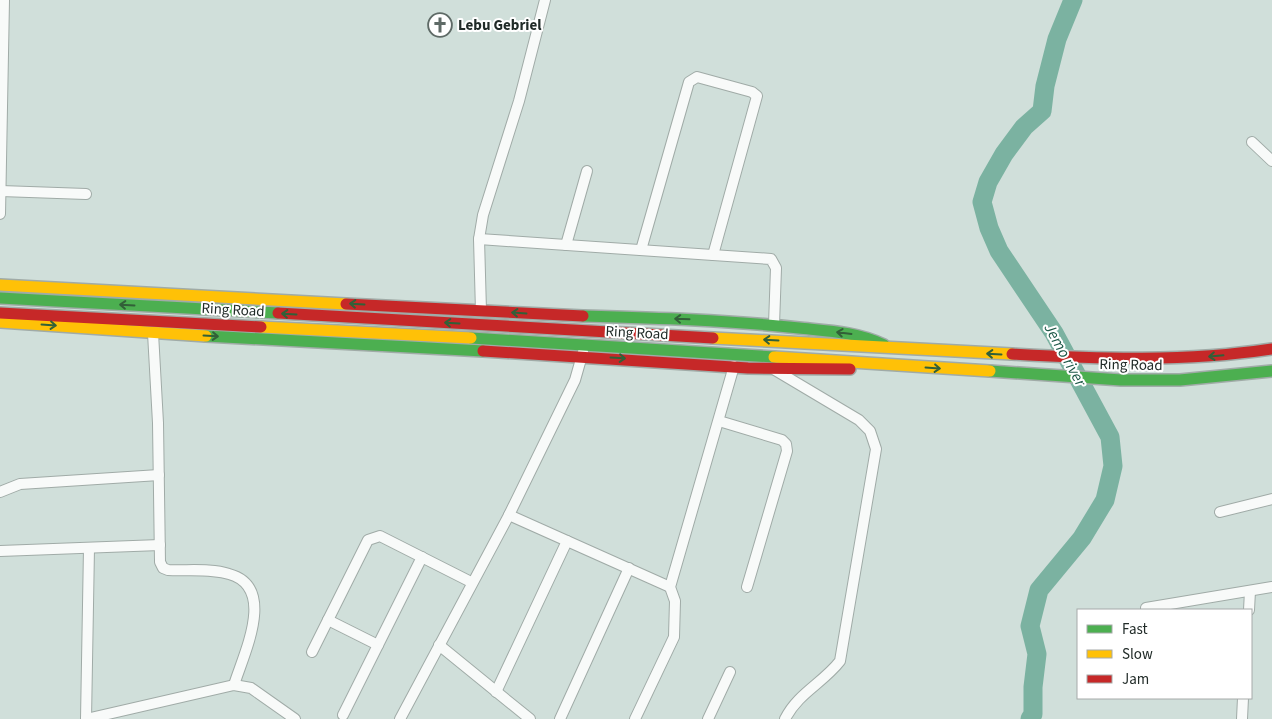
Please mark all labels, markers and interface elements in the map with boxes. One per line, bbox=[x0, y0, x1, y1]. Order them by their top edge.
church icon: Lebu Gebriel bbox=[427, 12, 453, 38]
place label: Lebu Gebriel bbox=[458, 15, 542, 36]
street label: Ring Road bbox=[201, 298, 265, 322]
one-way arrow bbox=[119, 300, 136, 310]
one-way arrow bbox=[349, 300, 365, 309]
one-way arrow bbox=[282, 309, 298, 319]
one-way arrow bbox=[512, 309, 528, 318]
one-way arrow bbox=[674, 314, 690, 323]
one-way arrow bbox=[444, 318, 460, 327]
water label: Jemo river bbox=[1038, 319, 1092, 392]
one-way arrow bbox=[40, 321, 56, 330]
street label: Ring Road bbox=[605, 321, 669, 345]
one-way arrow bbox=[836, 328, 852, 338]
one-way arrow bbox=[203, 331, 219, 340]
one-way arrow bbox=[763, 335, 779, 344]
one-way arrow bbox=[986, 349, 1002, 358]
one-way arrow bbox=[1208, 352, 1224, 361]
one-way arrow bbox=[609, 354, 625, 363]
street label: Ring Road bbox=[1099, 354, 1163, 376]
one-way arrow bbox=[925, 364, 941, 373]
legend bbox=[1077, 609, 1252, 699]
text: Fast bbox=[1122, 619, 1148, 640]
text: Slow bbox=[1122, 644, 1153, 665]
text: Jam bbox=[1122, 669, 1149, 690]

